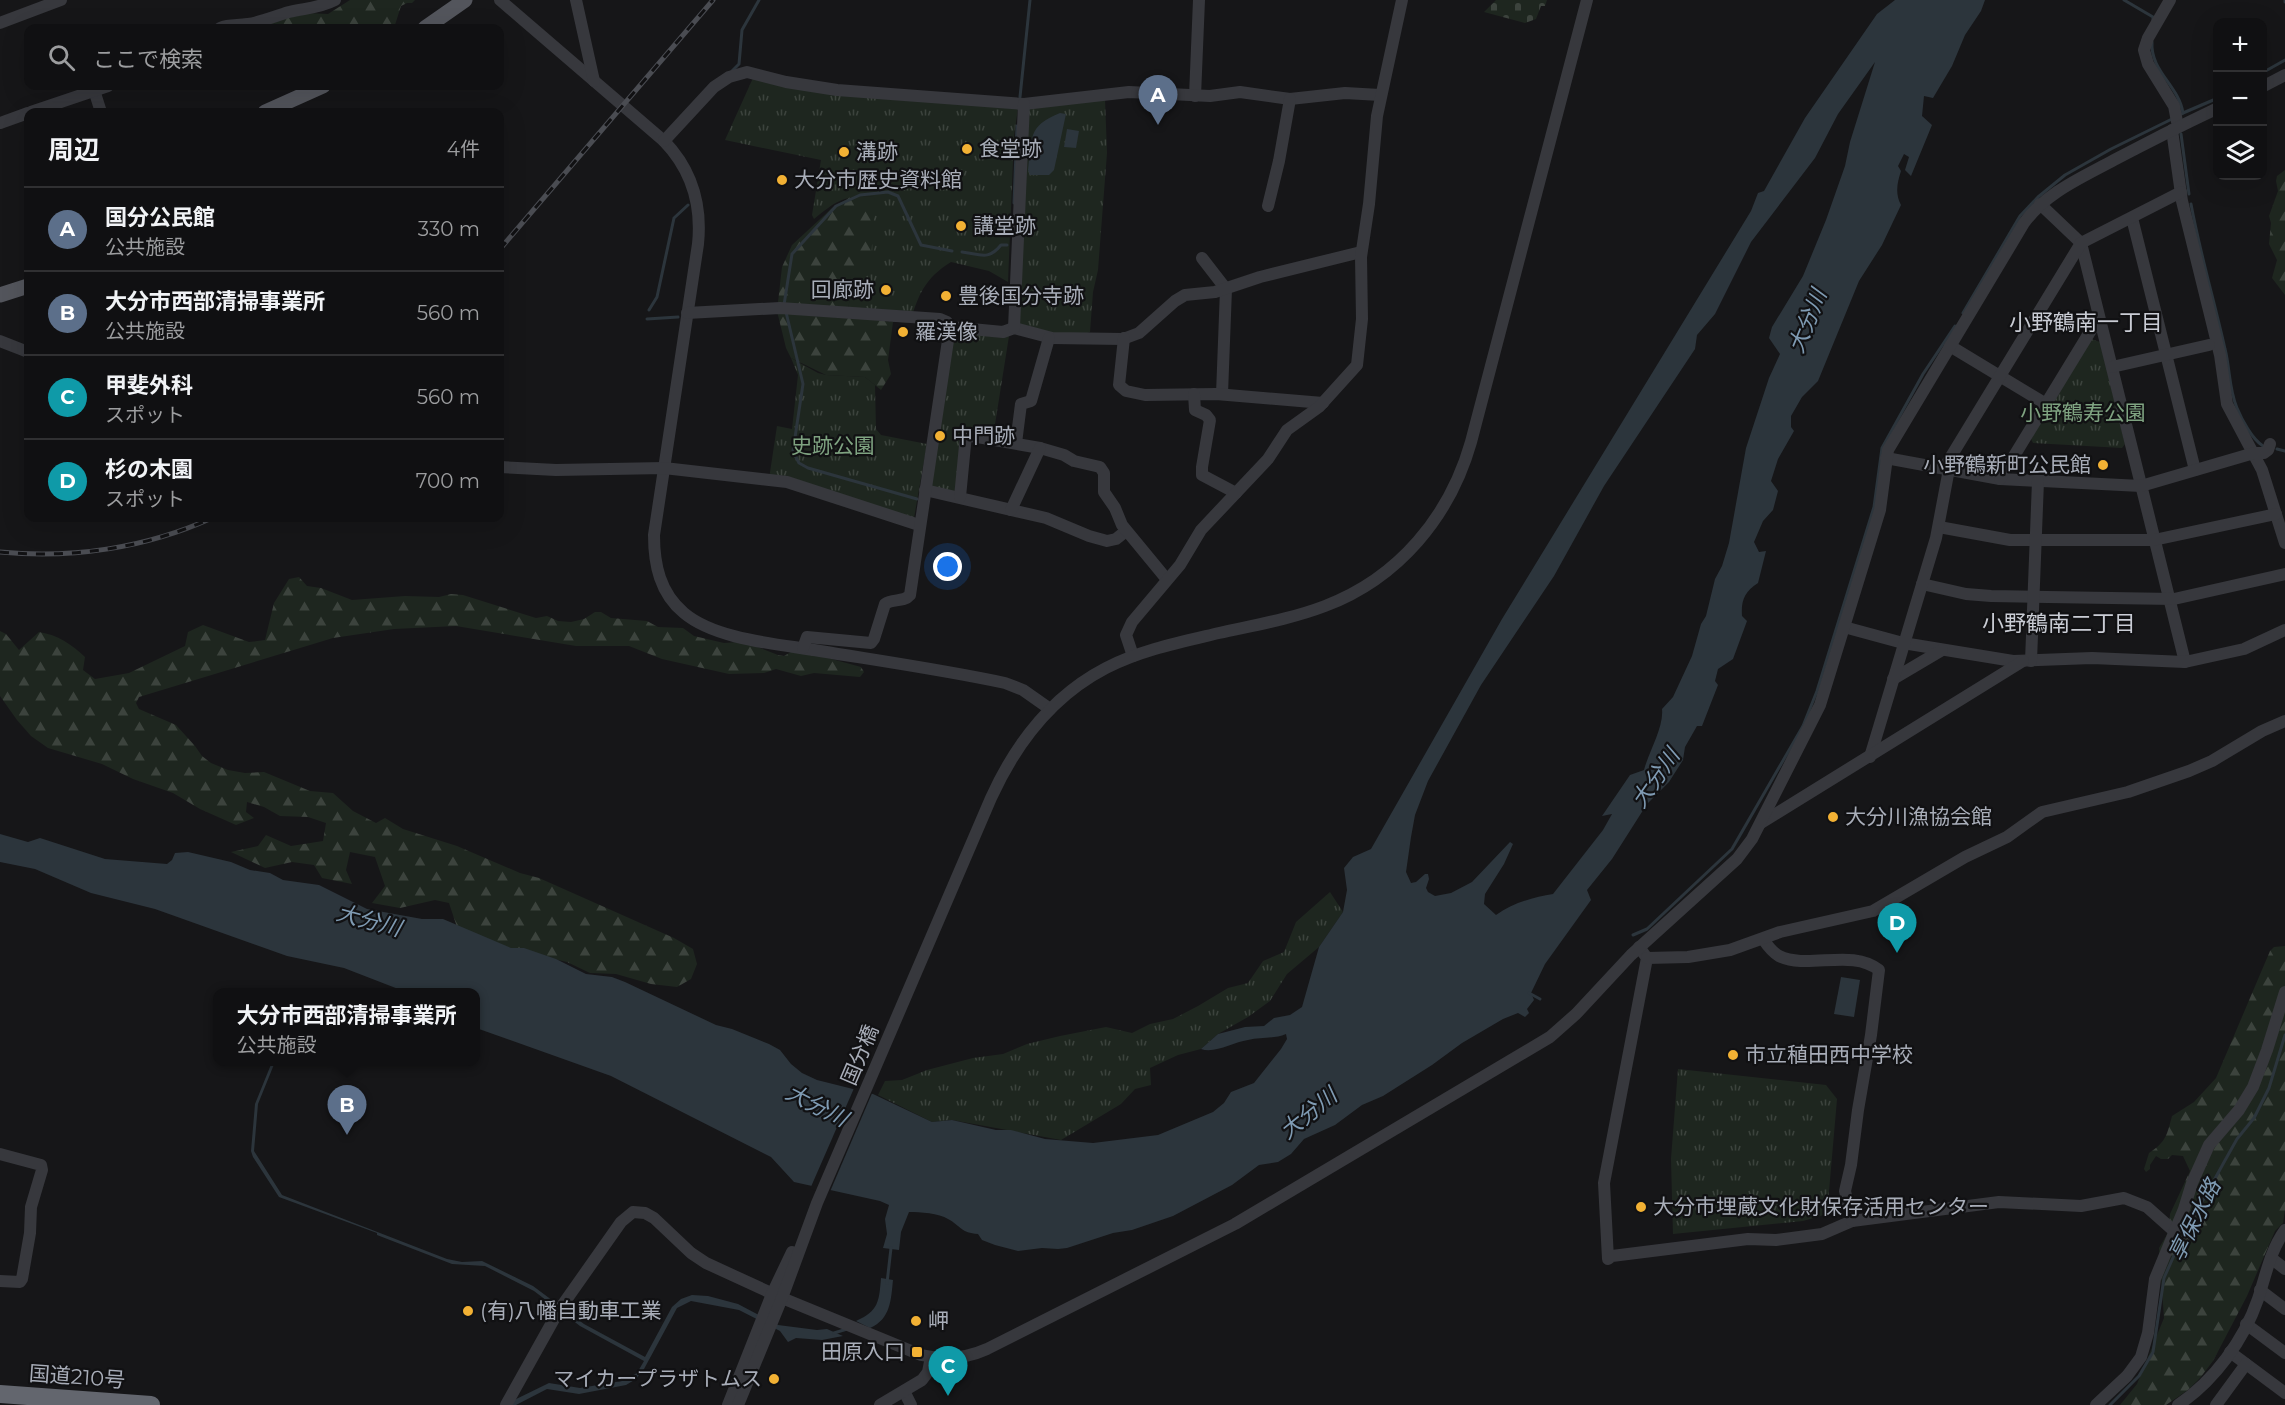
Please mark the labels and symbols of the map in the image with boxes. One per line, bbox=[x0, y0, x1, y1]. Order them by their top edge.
pin: A bbox=[1138, 76, 1178, 125]
place label: 食堂跡 bbox=[979, 136, 1042, 161]
place label: 溝跡 bbox=[856, 139, 898, 164]
marker: 食堂跡 bbox=[960, 142, 974, 156]
marker: 溝跡 bbox=[837, 145, 851, 159]
place label: 大分市歴史資料館 bbox=[794, 167, 962, 192]
marker: 大分市歴史資料館 bbox=[775, 173, 789, 187]
place label: 講堂跡 bbox=[973, 213, 1036, 238]
marker: 講堂跡 bbox=[954, 219, 968, 233]
place label: 回廊跡 bbox=[811, 277, 874, 302]
marker: 回廊跡 bbox=[879, 283, 893, 297]
place label: 豊後国分寺跡 bbox=[958, 283, 1084, 308]
water label: 大分川 bbox=[1783, 284, 1833, 357]
marker: 豊後国分寺跡 bbox=[939, 289, 953, 303]
district label: 小野鶴南一丁目 bbox=[2009, 309, 2163, 336]
place label: 羅漢像 bbox=[915, 319, 978, 344]
marker: 羅漢像 bbox=[896, 325, 910, 339]
park label: 小野鶴寿公園 bbox=[2020, 400, 2146, 425]
place label: 中門跡 bbox=[952, 423, 1015, 448]
marker: 中門跡 bbox=[933, 429, 947, 443]
park label: 史跡公園 bbox=[791, 433, 875, 458]
place label: 小野鶴新町公民館 bbox=[1923, 452, 2091, 477]
marker: 小野鶴新町公民館 bbox=[2096, 458, 2110, 472]
your location bbox=[933, 552, 962, 581]
district label: 小野鶴南二丁目 bbox=[1982, 610, 2136, 637]
water label: 大分川 bbox=[1625, 742, 1687, 813]
place label: 大分川漁協会館 bbox=[1845, 804, 1992, 829]
marker: 大分川漁協会館 bbox=[1826, 810, 1840, 824]
water label: 大分川 bbox=[333, 899, 406, 943]
pin: D bbox=[1878, 904, 1916, 953]
street label: 国分橋 bbox=[836, 1021, 883, 1089]
place label: 市立稙田西中学校 bbox=[1745, 1042, 1913, 1067]
marker: 市立稙田西中学校 bbox=[1726, 1048, 1740, 1062]
water label: 大分川 bbox=[781, 1078, 854, 1133]
water label: 大分川 bbox=[1274, 1081, 1344, 1145]
pin: B bbox=[328, 1086, 366, 1135]
water label: 享保水路 bbox=[2162, 1173, 2227, 1266]
place label: 大分市埋蔵文化財保存活用センター bbox=[1653, 1194, 1989, 1219]
marker: 大分市埋蔵文化財保存活用センター bbox=[1634, 1200, 1648, 1214]
place label: (有)八幡自動車工業 bbox=[480, 1298, 662, 1323]
marker: (有)八幡自動車工業 bbox=[461, 1304, 475, 1318]
place label: 岬 bbox=[928, 1308, 949, 1333]
marker: 岬 bbox=[909, 1314, 923, 1328]
place label: 田原入口 bbox=[821, 1339, 905, 1364]
marker: 田原入口 bbox=[910, 1345, 924, 1359]
pin: C bbox=[928, 1346, 968, 1396]
street label: 国道210号 bbox=[28, 1361, 126, 1392]
place label: マイカープラザトムス bbox=[553, 1366, 762, 1391]
marker: マイカープラザトムス bbox=[767, 1372, 781, 1386]

